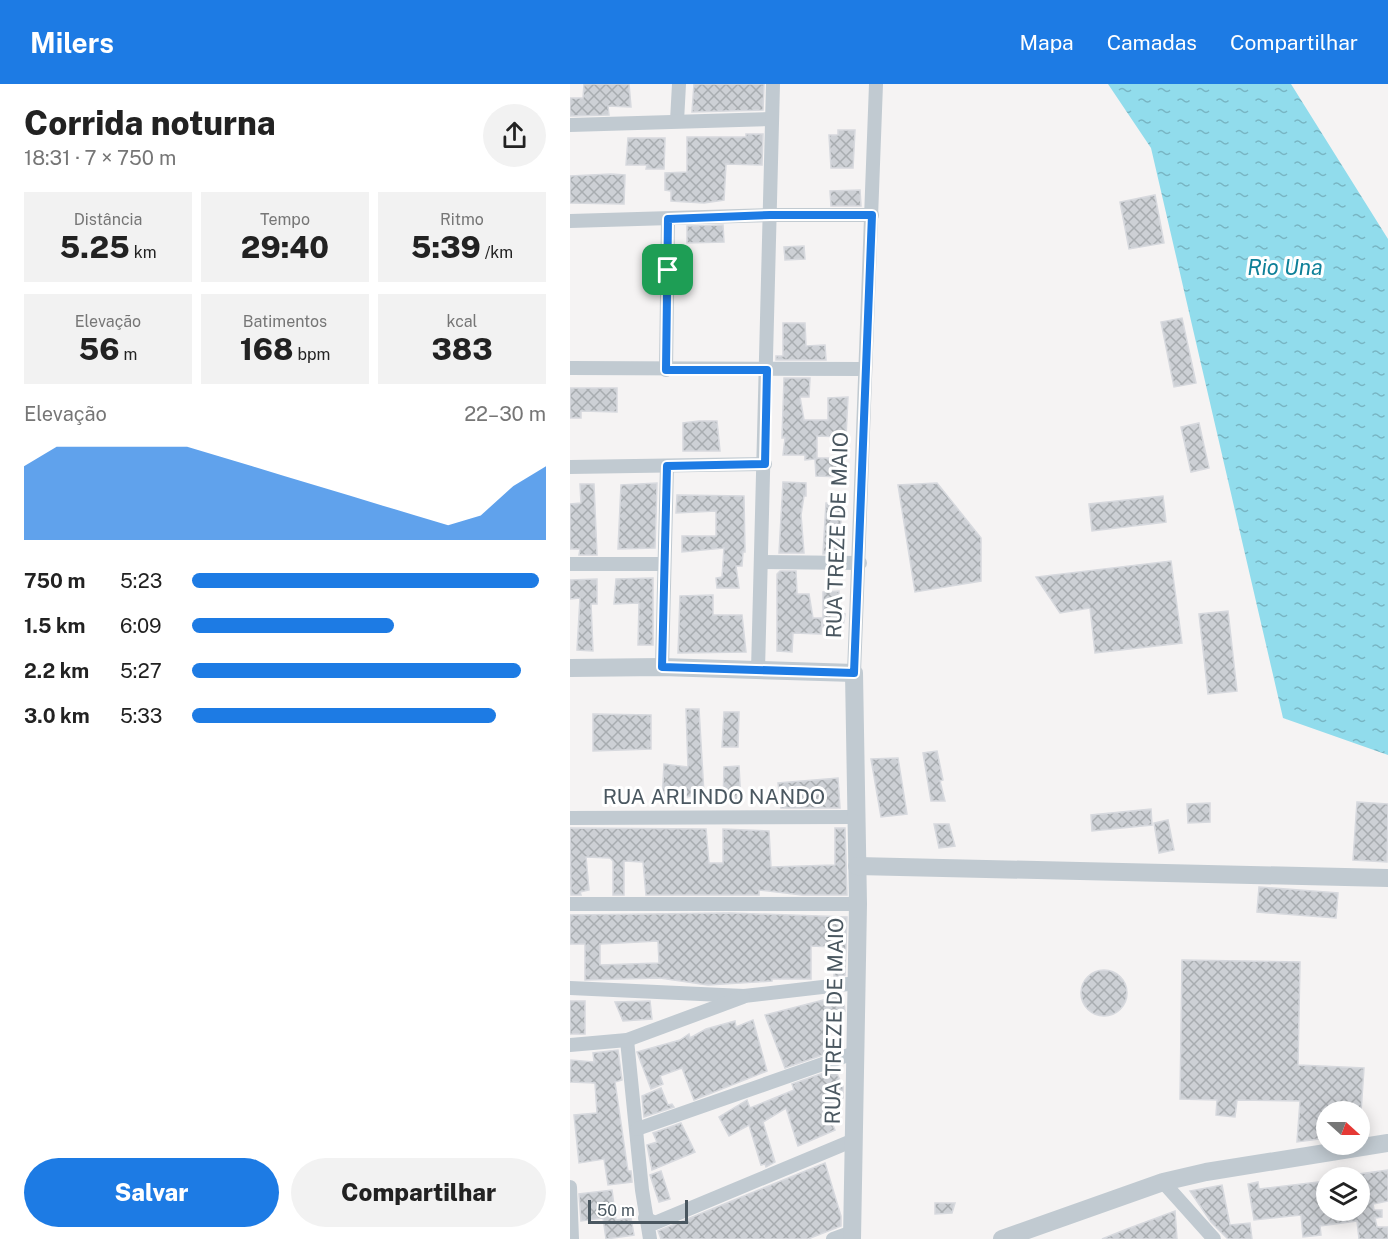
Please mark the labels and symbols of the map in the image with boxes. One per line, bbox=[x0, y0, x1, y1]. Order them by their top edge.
pin bbox=[642, 244, 693, 295]
water label: Rio Una bbox=[1247, 254, 1323, 280]
street label: RUA TREZE DE MAIO bbox=[821, 431, 853, 639]
street label: RUA ARLINDO NANDO bbox=[603, 784, 825, 809]
street label: RUA TREZE DE MAIO bbox=[820, 918, 848, 1124]
north arrow bbox=[1316, 1101, 1370, 1155]
scale bar bbox=[588, 1197, 688, 1224]

